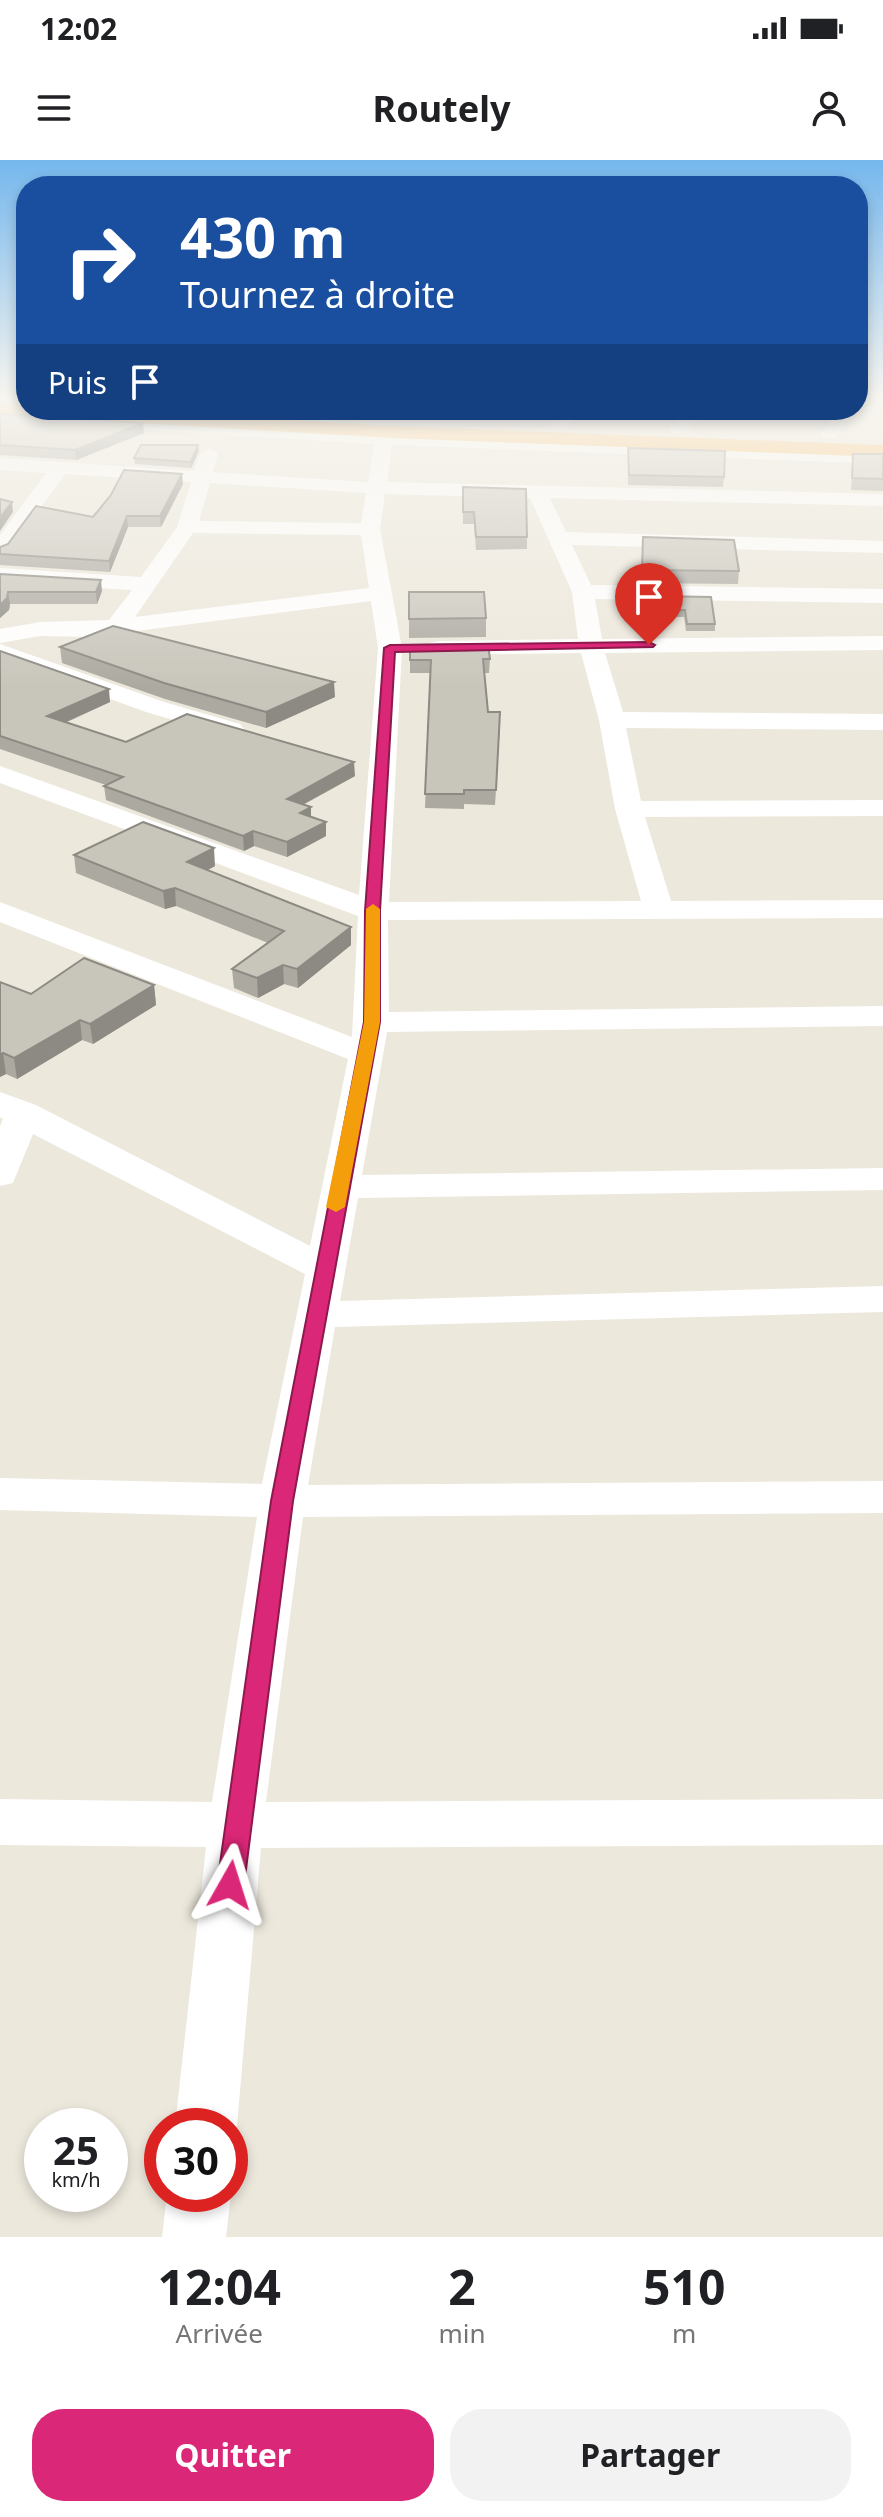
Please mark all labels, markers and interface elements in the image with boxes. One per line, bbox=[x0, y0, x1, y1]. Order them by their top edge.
text: 12:02 bbox=[40, 8, 117, 49]
text: Routely bbox=[373, 84, 510, 133]
icon: menu bbox=[32, 86, 76, 130]
icon: person bbox=[807, 86, 851, 130]
text: 430 m bbox=[180, 198, 345, 274]
icon: right bbox=[48, 208, 152, 312]
text: Tournez à droite bbox=[180, 270, 455, 319]
icon: arrive bbox=[123, 360, 167, 404]
text: Puis bbox=[48, 362, 107, 403]
pin bbox=[615, 563, 683, 645]
icon: arrive bbox=[627, 575, 671, 619]
position arrow bbox=[188, 1843, 272, 1927]
speed limit sign: 30 bbox=[144, 2108, 248, 2212]
text: 25 bbox=[53, 2122, 99, 2177]
text: km/h bbox=[51, 2166, 101, 2193]
text: 12:04 bbox=[158, 2254, 281, 2319]
text: 2 bbox=[448, 2254, 476, 2319]
text: 510 bbox=[643, 2254, 725, 2319]
text: Arrivée bbox=[176, 2315, 263, 2351]
text: min bbox=[438, 2315, 486, 2351]
text: m bbox=[672, 2315, 696, 2351]
button: Quitter bbox=[32, 2409, 434, 2501]
button: Partager bbox=[450, 2409, 851, 2501]

